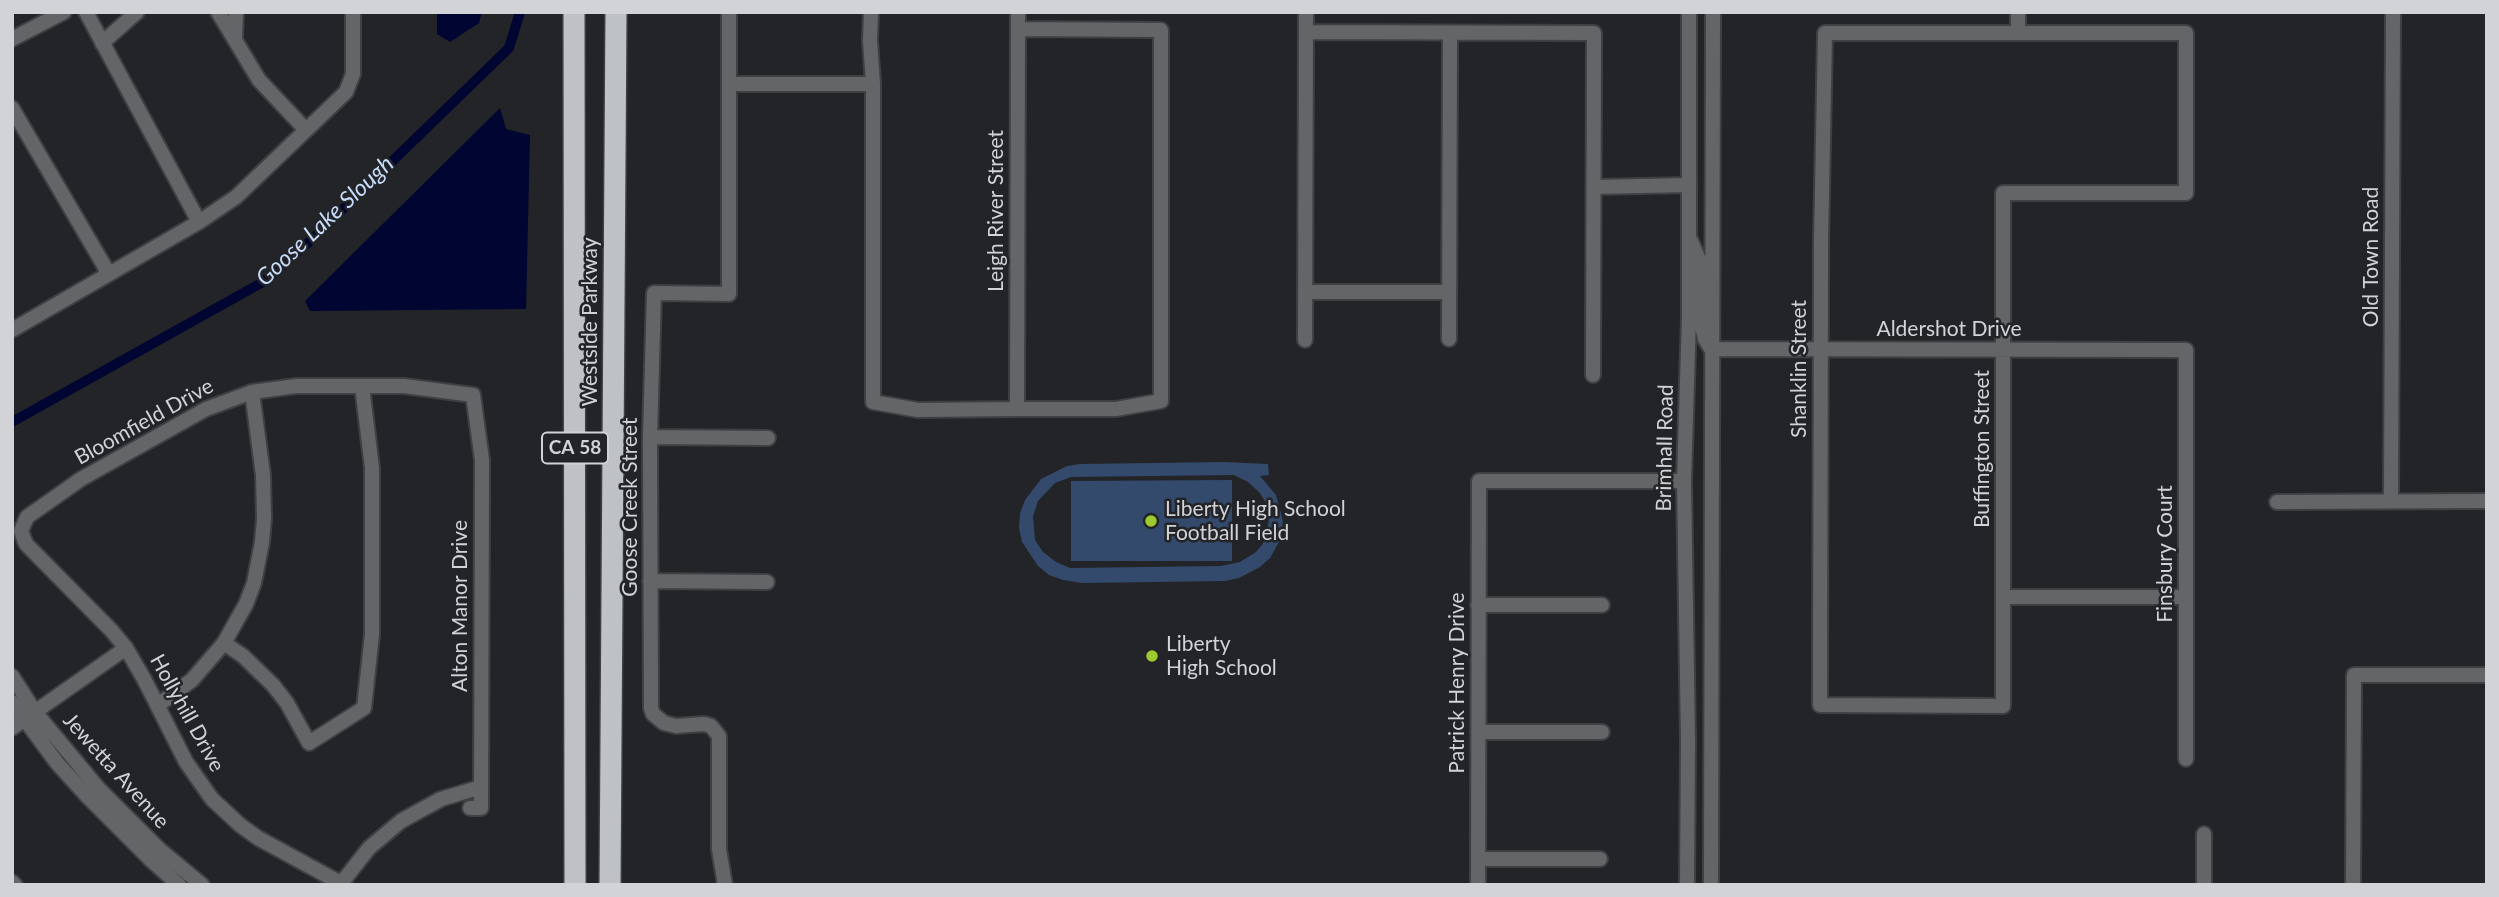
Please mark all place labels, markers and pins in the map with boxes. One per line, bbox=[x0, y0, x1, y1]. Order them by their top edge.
place label: Liberty High School Football Field bbox=[1165, 496, 1346, 546]
marker: Liberty High School Football Field bbox=[1143, 513, 1159, 529]
place label: Liberty High School bbox=[1166, 631, 1277, 681]
marker: Liberty High School bbox=[1144, 648, 1160, 664]

